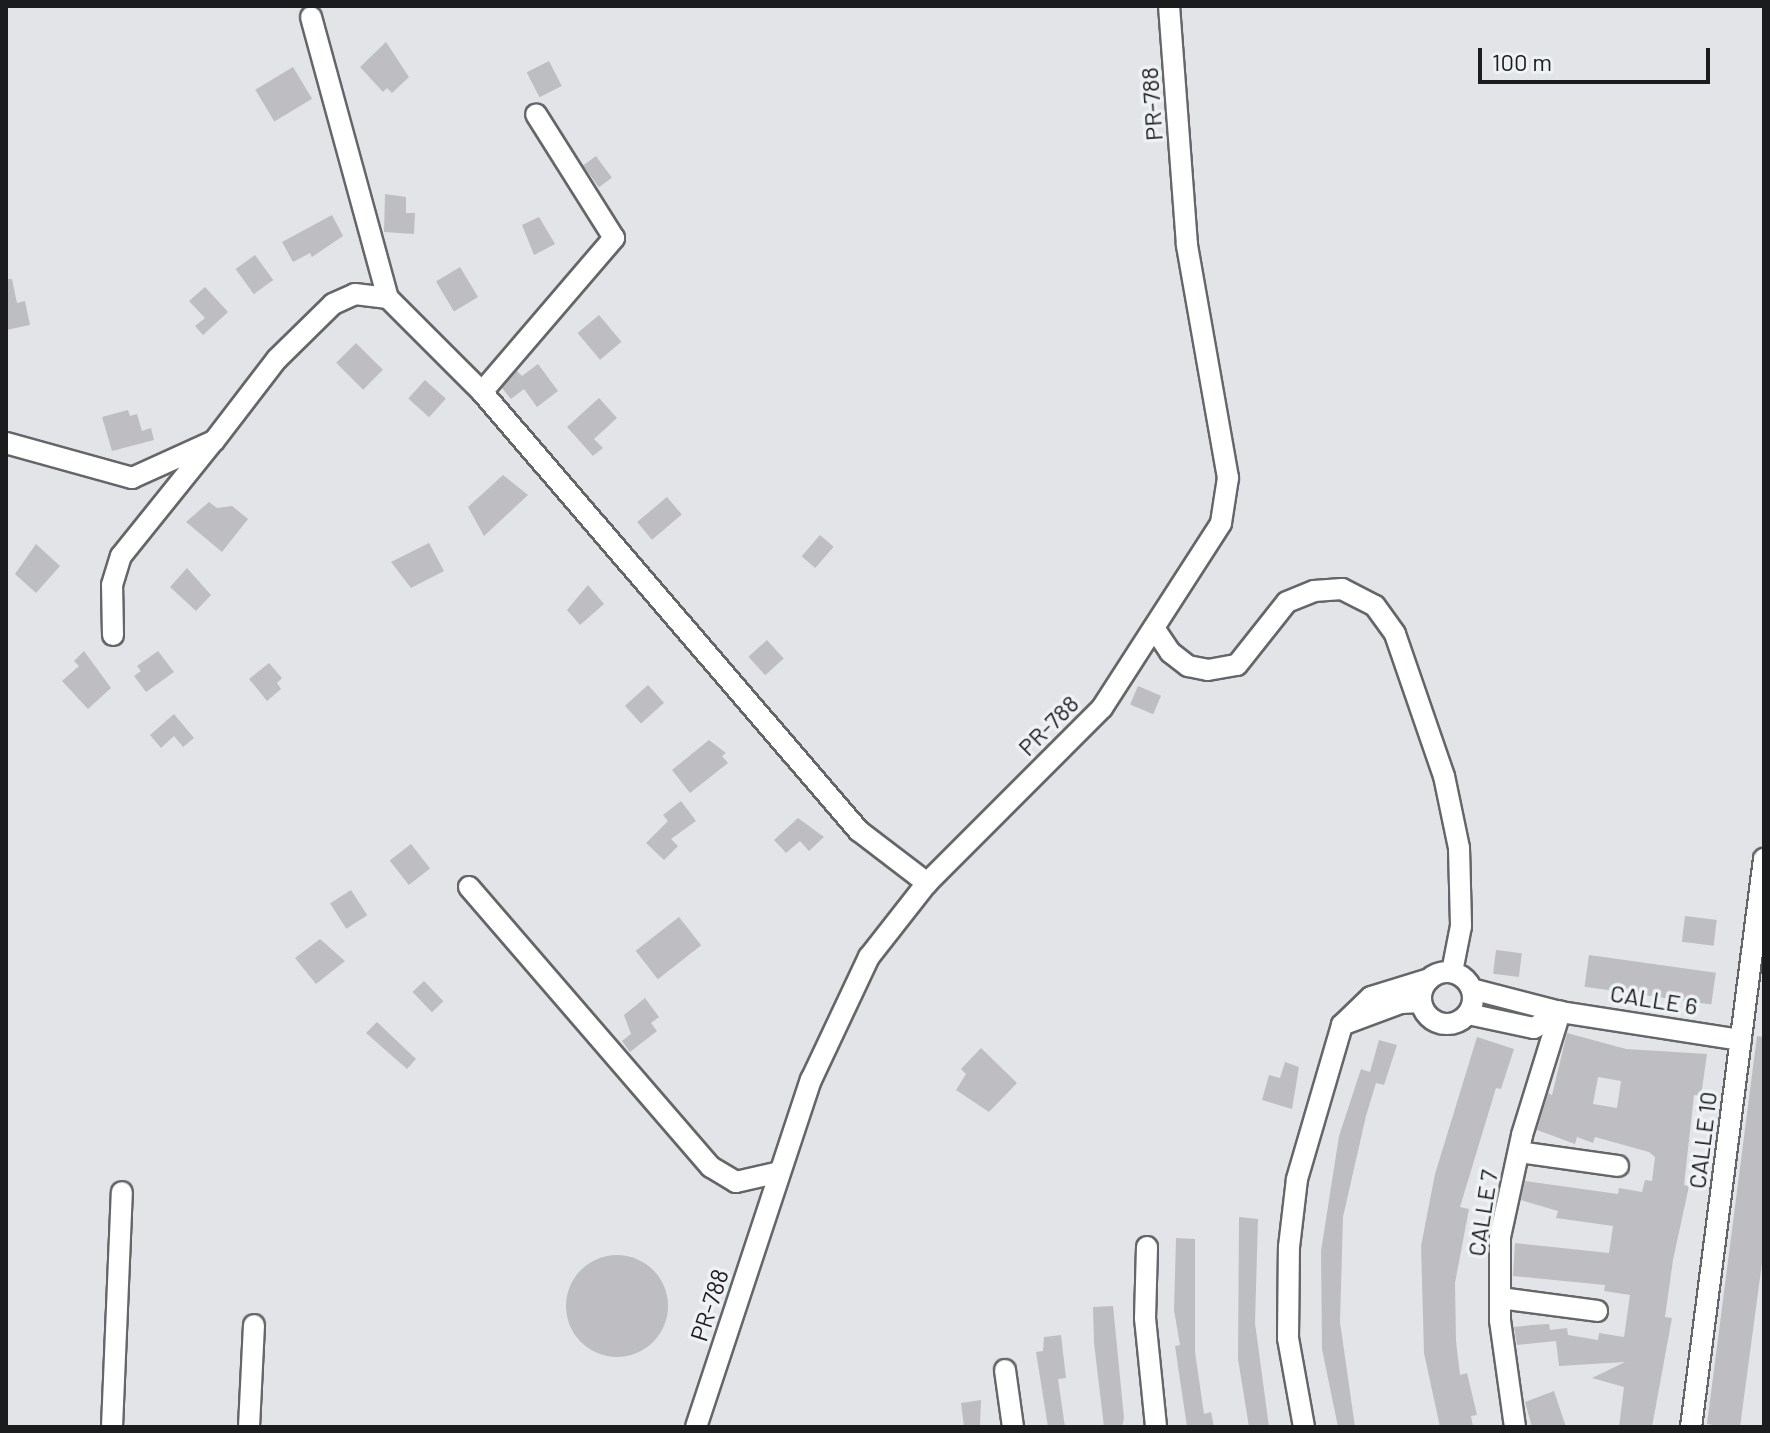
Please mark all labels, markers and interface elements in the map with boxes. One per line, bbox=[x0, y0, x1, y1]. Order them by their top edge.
scale bar bbox=[1482, 32, 1714, 82]
text: 100 m bbox=[1492, 47, 1552, 76]
street label: PR-788 bbox=[1134, 66, 1168, 142]
street label: PR-788 bbox=[1012, 689, 1084, 761]
street label: CALLE 6 bbox=[1608, 978, 1700, 1020]
street label: CALLE 10 bbox=[1682, 1090, 1722, 1190]
street label: CALLE 7 bbox=[1461, 1168, 1503, 1258]
street label: PR-788 bbox=[684, 1265, 734, 1345]

